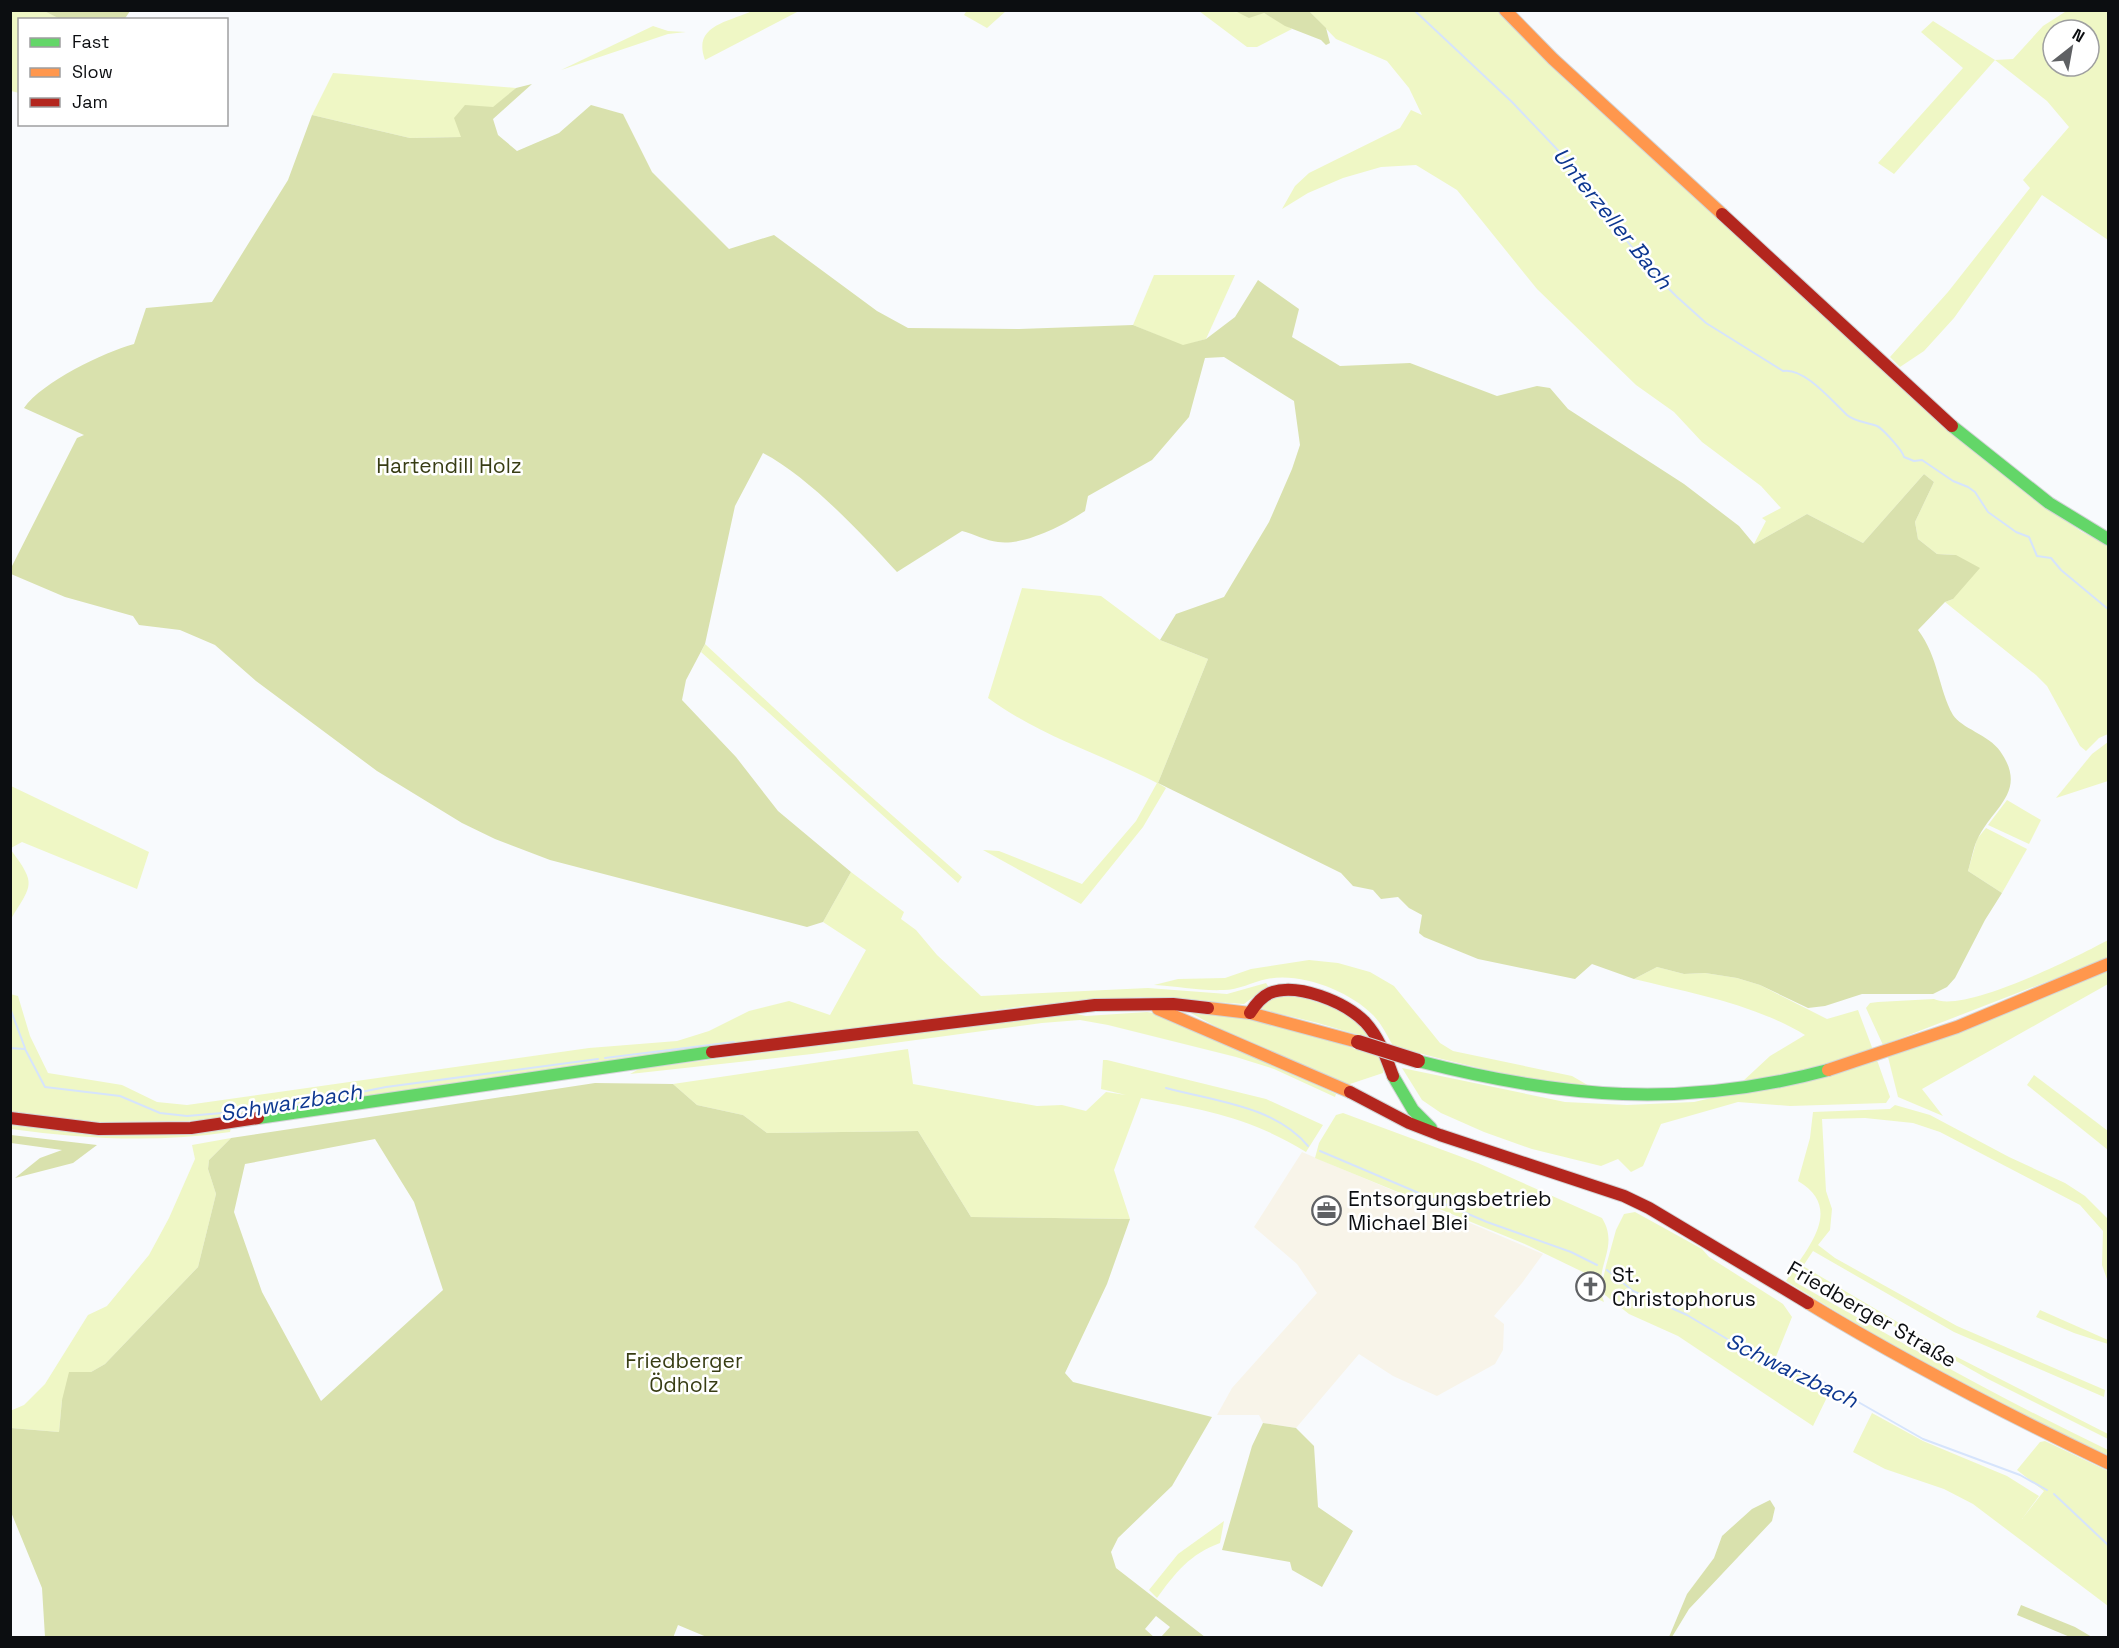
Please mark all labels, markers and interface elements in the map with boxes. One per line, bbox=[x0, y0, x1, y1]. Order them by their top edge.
legend bbox=[18, 18, 228, 126]
north arrow bbox=[2041, 18, 2101, 78]
text: N bbox=[2068, 24, 2088, 47]
text: Fast bbox=[72, 30, 109, 53]
text: Slow bbox=[72, 60, 113, 83]
text: Jam bbox=[72, 90, 108, 113]
water label: Unterzeller Bach bbox=[1547, 141, 1679, 295]
park label: Hartendill Holz bbox=[376, 452, 522, 479]
water label: Schwarzbach bbox=[218, 1077, 364, 1127]
place label: Entsorgungsbetrieb Michael Blei bbox=[1348, 1185, 1552, 1236]
office icon: Entsorgungsbetrieb Michael Blei bbox=[1311, 1194, 1343, 1226]
street label: Friedberger Straße bbox=[1783, 1255, 1961, 1373]
place label: St. Christophorus bbox=[1612, 1261, 1756, 1312]
church icon: St. Christophorus bbox=[1575, 1270, 1607, 1302]
water label: Schwarzbach bbox=[1722, 1326, 1863, 1414]
park label: Friedberger Ödholz bbox=[625, 1347, 743, 1398]

